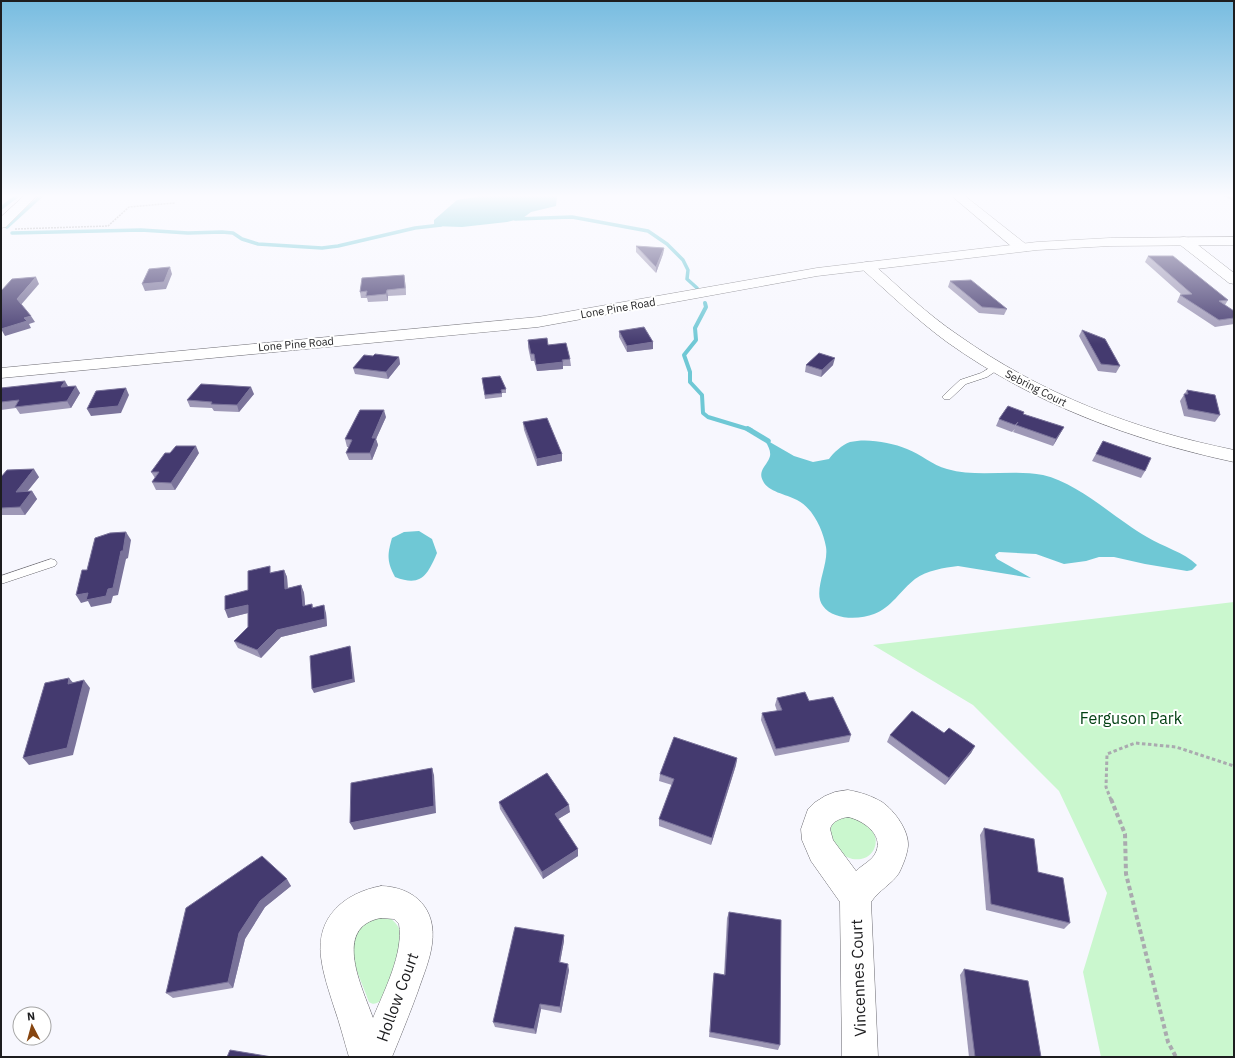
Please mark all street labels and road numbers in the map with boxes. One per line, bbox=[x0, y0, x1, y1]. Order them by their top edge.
street label: Lone Pine Road bbox=[579, 295, 657, 321]
street label: Lone Pine Road bbox=[258, 334, 334, 354]
street label: Sebring Court bbox=[1003, 366, 1069, 410]
street label: Vincennes Court bbox=[846, 919, 870, 1037]
street label: Hollow Court bbox=[372, 950, 422, 1044]

